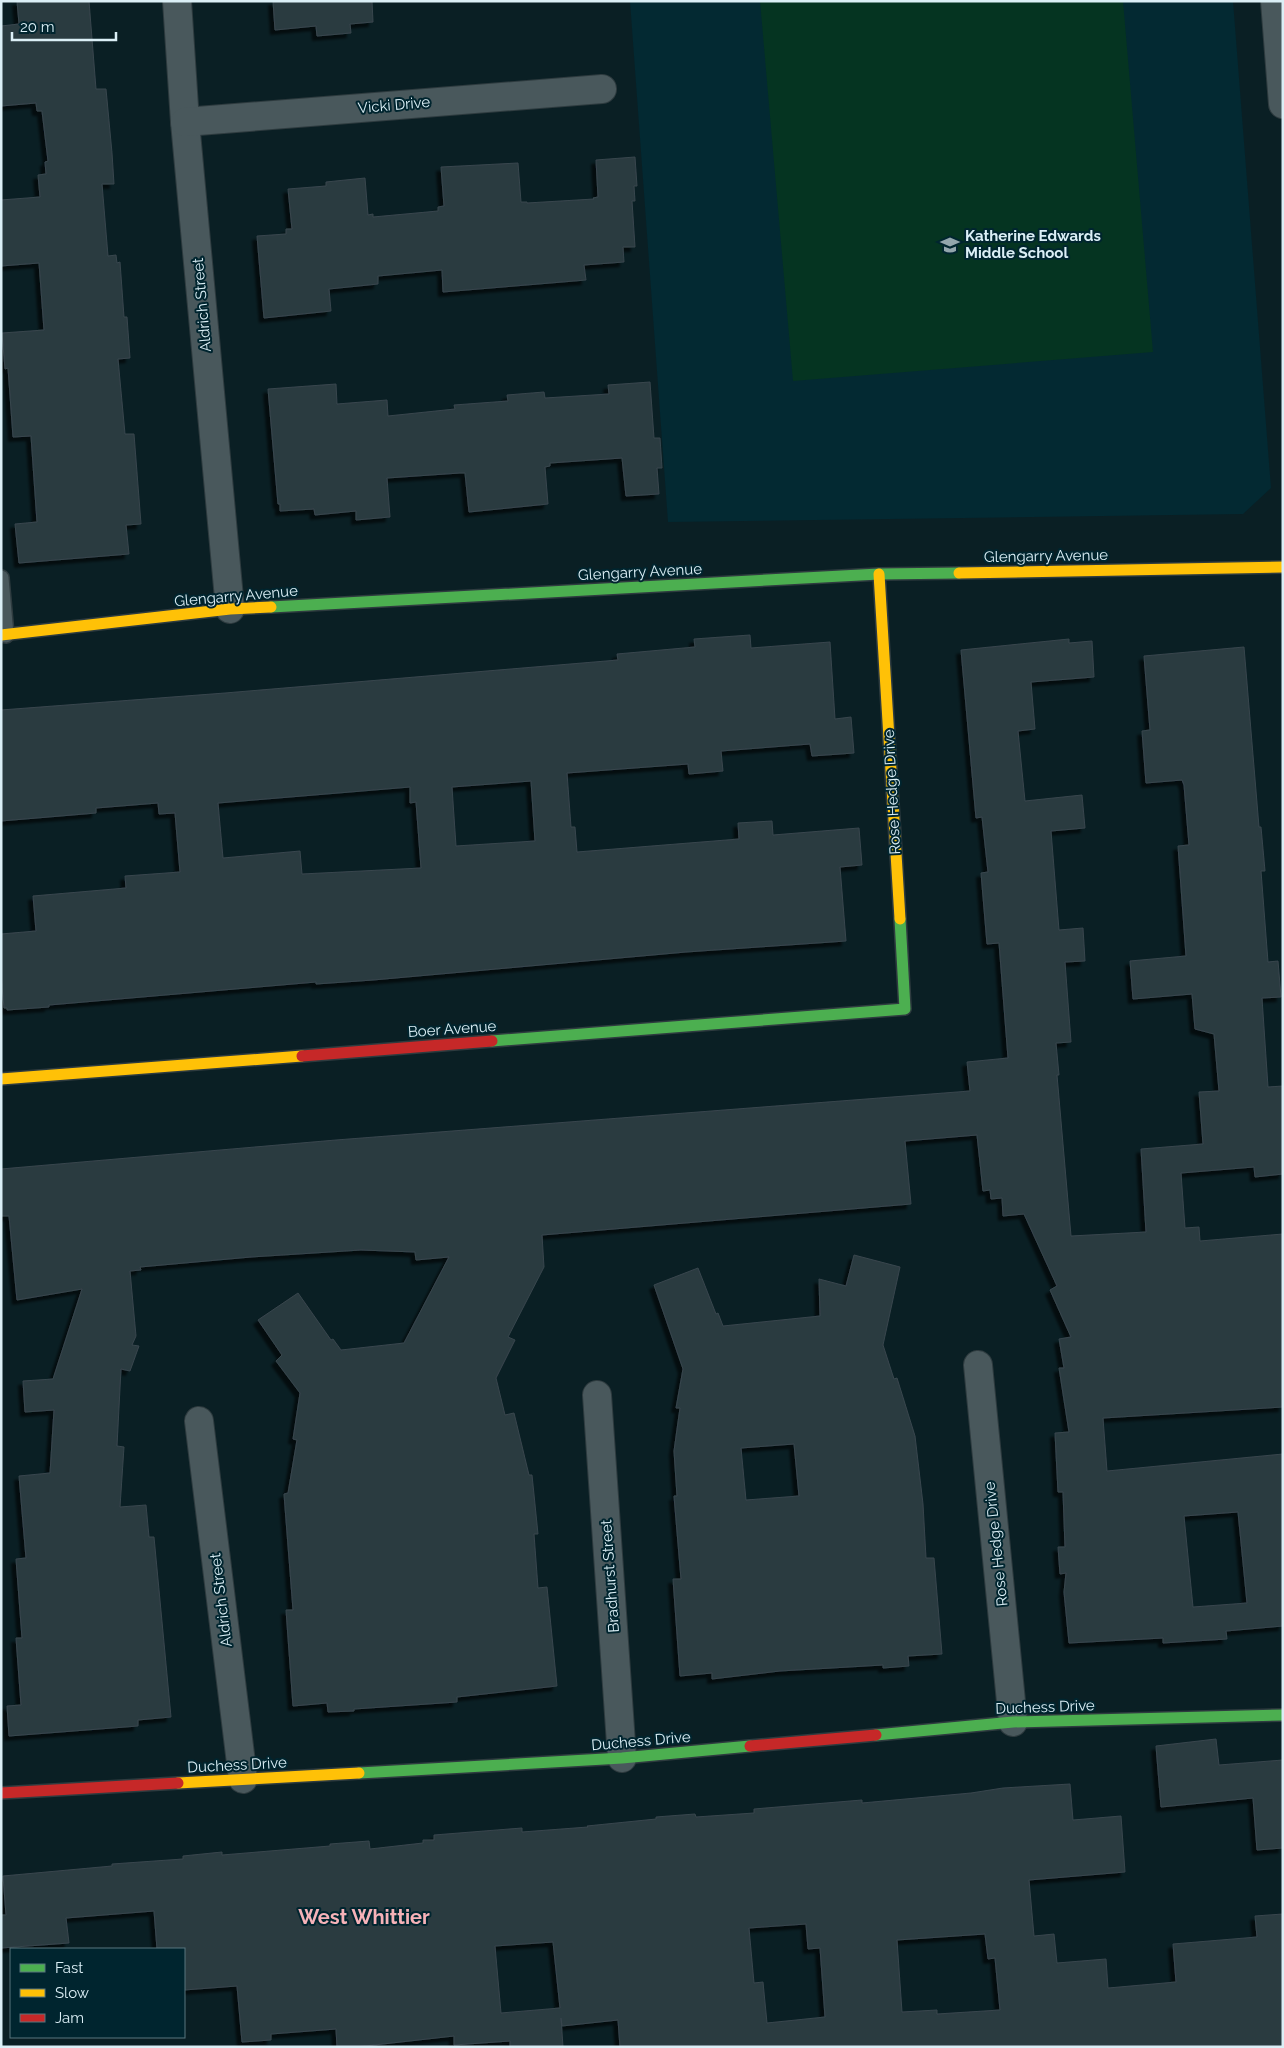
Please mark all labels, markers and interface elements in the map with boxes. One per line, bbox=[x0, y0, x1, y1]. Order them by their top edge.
scale bar bbox=[12, 10, 116, 42]
text: 20 m bbox=[20, 18, 55, 36]
street label: Vicki Drive bbox=[357, 93, 431, 117]
place label: Katherine Edwards Middle School bbox=[965, 227, 1101, 262]
school or university icon: Katherine Edwards Middle School bbox=[939, 234, 961, 256]
street label: Aldrich Street bbox=[189, 257, 215, 353]
street label: Glengarry Avenue bbox=[984, 546, 1108, 566]
street label: Glengarry Avenue bbox=[578, 560, 703, 584]
street label: Glengarry Avenue bbox=[173, 582, 299, 610]
street label: Rose Hedge Drive bbox=[880, 729, 904, 855]
street label: Boer Avenue bbox=[407, 1017, 497, 1041]
street label: Rose Hedge Drive bbox=[980, 1481, 1011, 1607]
street label: Bradhurst Street bbox=[597, 1519, 623, 1633]
street label: Aldrich Street bbox=[206, 1552, 236, 1648]
street label: Duchess Drive bbox=[995, 1696, 1095, 1718]
street label: Duchess Drive bbox=[591, 1728, 692, 1754]
street label: Duchess Drive bbox=[187, 1753, 287, 1777]
district label: West Whittier bbox=[298, 1905, 430, 1929]
legend bbox=[10, 1948, 185, 2038]
text: Fast bbox=[55, 1959, 83, 1977]
text: Slow bbox=[55, 1984, 89, 2002]
text: Jam bbox=[55, 2009, 84, 2027]

